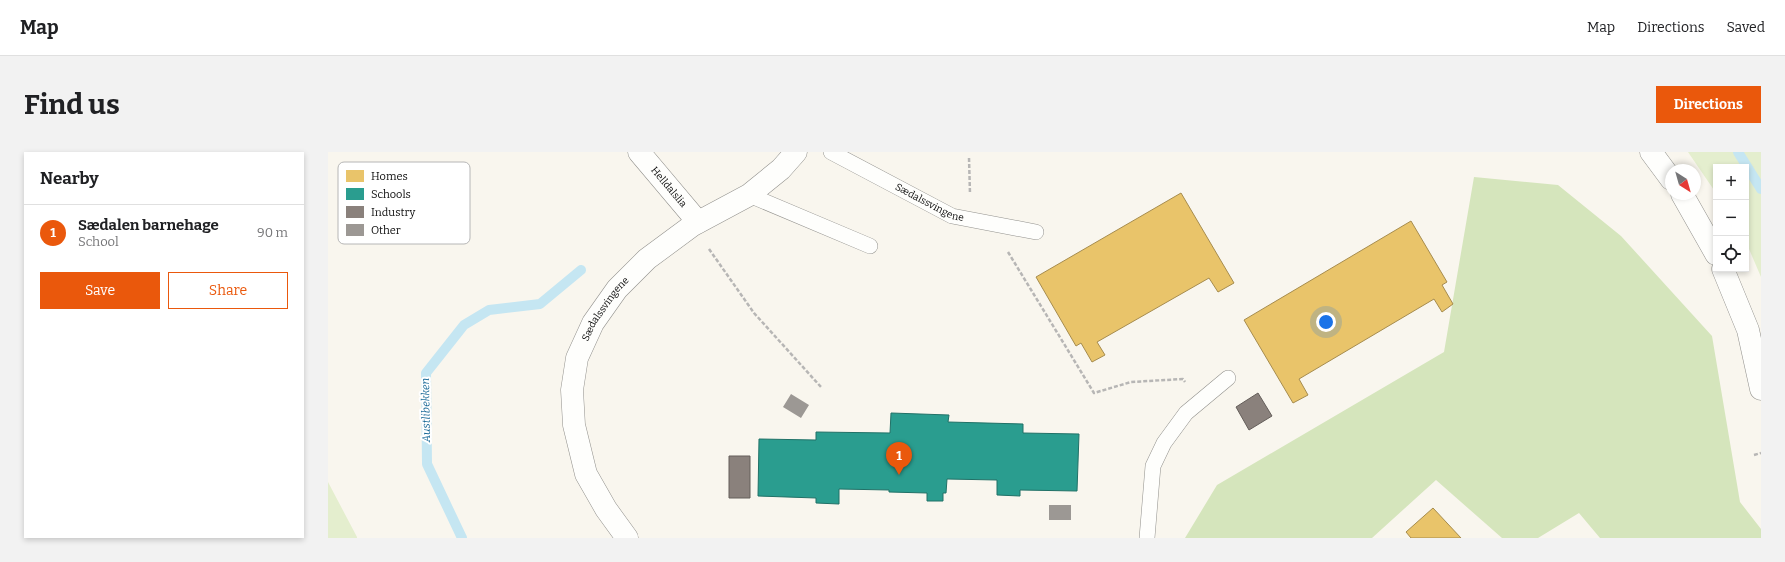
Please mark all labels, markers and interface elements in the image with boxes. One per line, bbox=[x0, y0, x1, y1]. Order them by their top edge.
text: Map bbox=[20, 16, 59, 39]
text: Map bbox=[1587, 19, 1615, 36]
text: Directions bbox=[1637, 19, 1705, 36]
text: Saved bbox=[1727, 19, 1765, 36]
button: Directions bbox=[1656, 86, 1761, 123]
text: Find us bbox=[24, 88, 120, 121]
legend bbox=[338, 162, 470, 244]
street label: Helldalslia bbox=[648, 164, 689, 210]
north arrow bbox=[1665, 164, 1701, 200]
map controls bbox=[1713, 164, 1749, 272]
button: + bbox=[1713, 164, 1749, 200]
text: Nearby bbox=[40, 168, 99, 189]
text: Homes bbox=[371, 170, 408, 183]
street label: Sædalssvingene bbox=[893, 181, 965, 224]
text: Schools bbox=[371, 188, 411, 201]
button: − bbox=[1713, 200, 1749, 236]
text: Industry bbox=[371, 206, 415, 219]
text: Sædalen barnehage bbox=[78, 216, 219, 234]
text: Other bbox=[371, 224, 401, 237]
text: 1 bbox=[50, 225, 56, 240]
text: 90 m bbox=[257, 225, 288, 240]
text: School bbox=[78, 234, 119, 249]
button: locate bbox=[1713, 236, 1749, 272]
button: Save bbox=[40, 272, 160, 309]
button: Share bbox=[168, 272, 288, 309]
street label: Sædalssvingene bbox=[580, 274, 632, 343]
your location bbox=[1316, 312, 1336, 332]
water label: Austlibekken bbox=[419, 377, 433, 443]
pin: 1 bbox=[886, 442, 912, 475]

